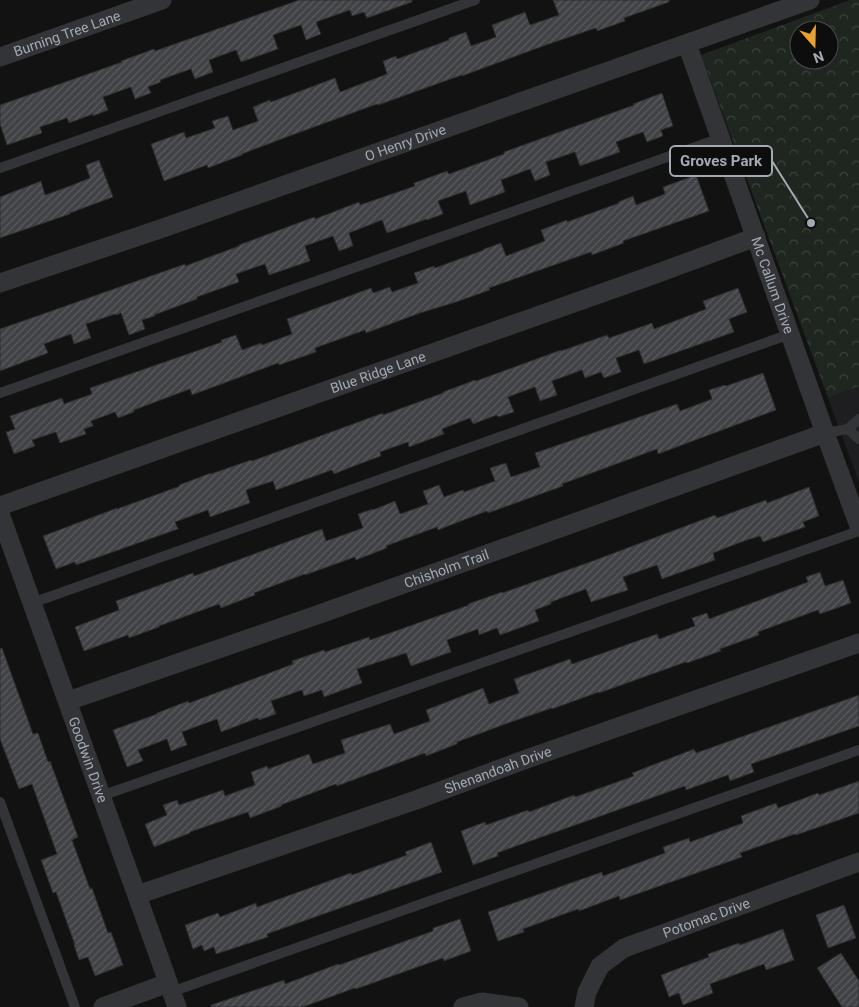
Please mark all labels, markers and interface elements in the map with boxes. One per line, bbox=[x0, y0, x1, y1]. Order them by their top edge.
street label: Burning Tree Lane bbox=[11, 7, 123, 60]
north arrow bbox=[789, 20, 839, 70]
text: N bbox=[811, 48, 826, 66]
street label: O Henry Drive bbox=[363, 121, 448, 164]
callout: Groves Park bbox=[670, 146, 772, 176]
text: Groves Park bbox=[680, 152, 763, 170]
street label: Mc Callum Drive bbox=[748, 235, 797, 336]
street label: Blue Ridge Lane bbox=[328, 348, 428, 396]
street label: Chisholm Trail bbox=[402, 546, 491, 591]
street label: Goodwin Drive bbox=[65, 715, 111, 805]
street label: Shenandoah Drive bbox=[442, 743, 554, 797]
street label: Potomac Drive bbox=[661, 895, 752, 941]

